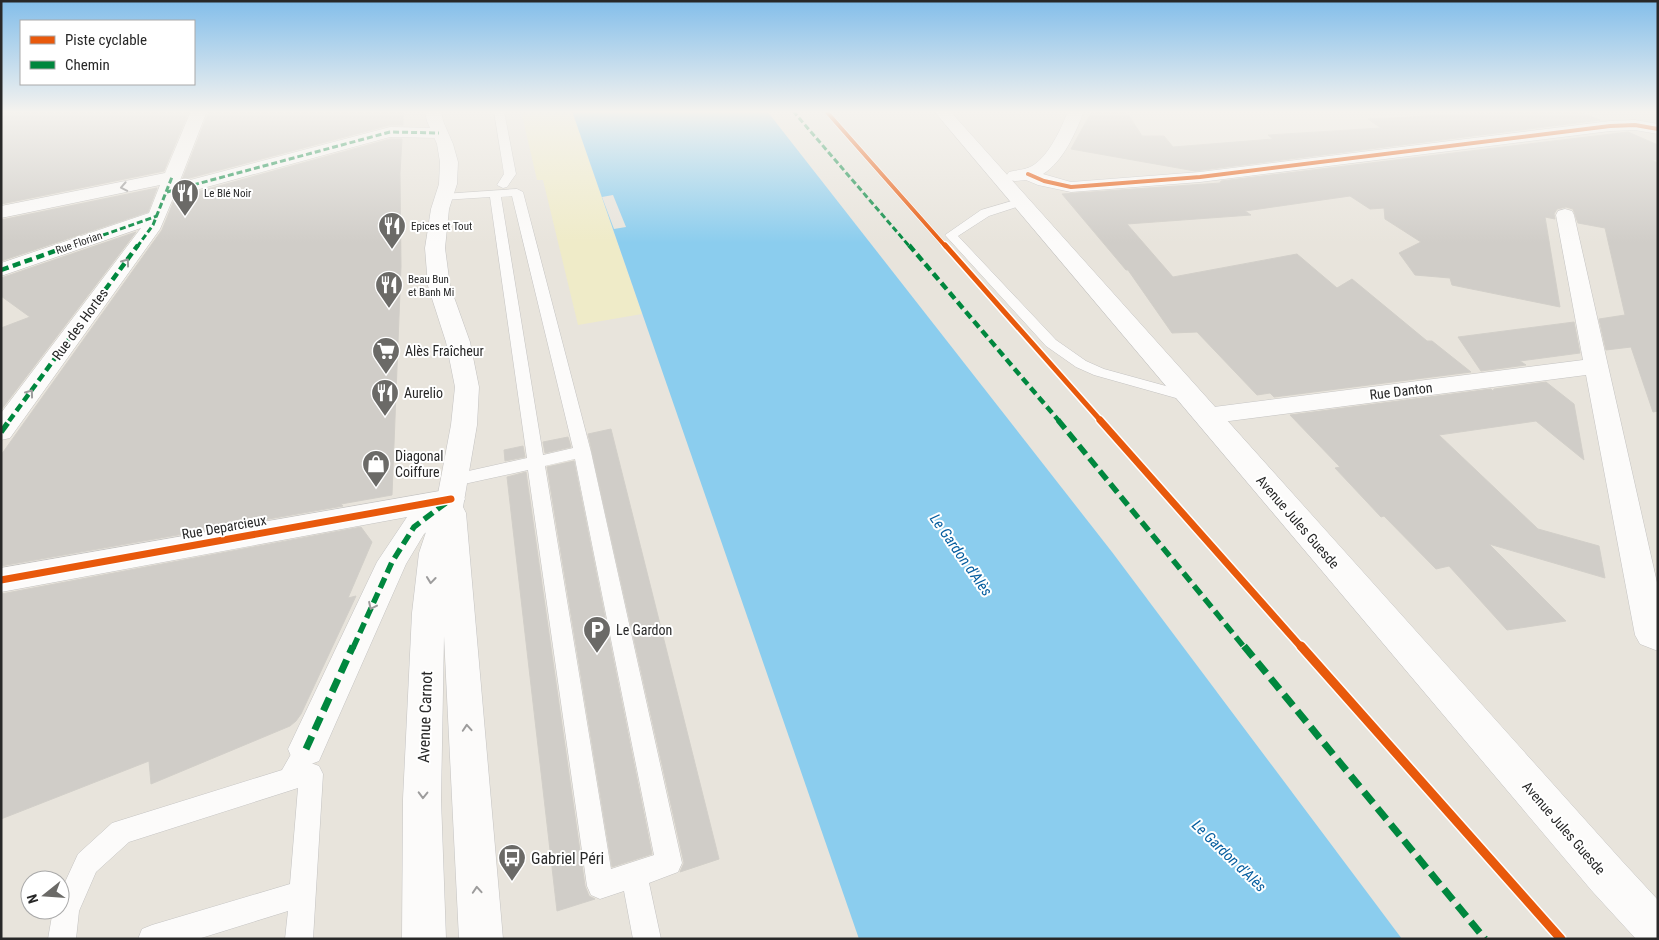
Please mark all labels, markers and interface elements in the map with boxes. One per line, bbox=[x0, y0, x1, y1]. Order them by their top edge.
legend bbox=[20, 20, 195, 85]
text: Piste cyclable bbox=[65, 31, 147, 49]
text: Chemin bbox=[65, 56, 110, 74]
restaurant icon: Le Blé Noir bbox=[170, 178, 200, 217]
one-way arrow bbox=[119, 181, 128, 192]
place label: Le Blé Noir bbox=[204, 187, 252, 200]
restaurant icon: Epices et Tout bbox=[377, 211, 407, 250]
place label: Epices et Tout bbox=[411, 220, 472, 233]
street label: Rue Florian bbox=[54, 229, 104, 257]
one-way arrow bbox=[120, 258, 129, 268]
restaurant icon: Beau Bun et Banh Mi bbox=[374, 270, 404, 309]
place label: Beau Bun et Banh Mi bbox=[408, 273, 454, 299]
street label: Rue des Hortes bbox=[49, 285, 111, 363]
supermarket icon: Alès Fraîcheur bbox=[371, 336, 401, 375]
place label: Alès Fraîcheur bbox=[405, 343, 484, 359]
restaurant icon: Aurelio bbox=[370, 378, 400, 417]
street label: Rue Danton bbox=[1369, 379, 1433, 403]
place label: Aurelio bbox=[404, 385, 443, 401]
one-way arrow bbox=[24, 389, 33, 399]
place label: Diagonal Coiffure bbox=[395, 448, 444, 480]
shop icon: Diagonal Coiffure bbox=[361, 449, 391, 488]
street label: Avenue Jules Guesde bbox=[1253, 472, 1343, 572]
water label: Le Gardon d'Alès bbox=[926, 510, 996, 600]
street label: Rue Deparcieux bbox=[181, 512, 267, 542]
one-way arrow bbox=[426, 576, 437, 584]
one-way arrow bbox=[367, 601, 378, 610]
parking icon: Le Gardon bbox=[582, 615, 612, 654]
place label: Le Gardon bbox=[616, 622, 672, 638]
street label: Avenue Carnot bbox=[414, 671, 436, 763]
one-way arrow bbox=[461, 724, 472, 732]
street label: Avenue Jules Guesde bbox=[1519, 778, 1609, 878]
one-way arrow bbox=[417, 791, 428, 799]
water label: Le Gardon d'Alès bbox=[1188, 816, 1270, 896]
bus stop icon: Gabriel Péri bbox=[497, 843, 527, 882]
place label: Gabriel Péri bbox=[531, 849, 604, 868]
north arrow bbox=[20, 870, 70, 920]
one-way arrow bbox=[472, 886, 483, 894]
text: N bbox=[24, 892, 41, 905]

